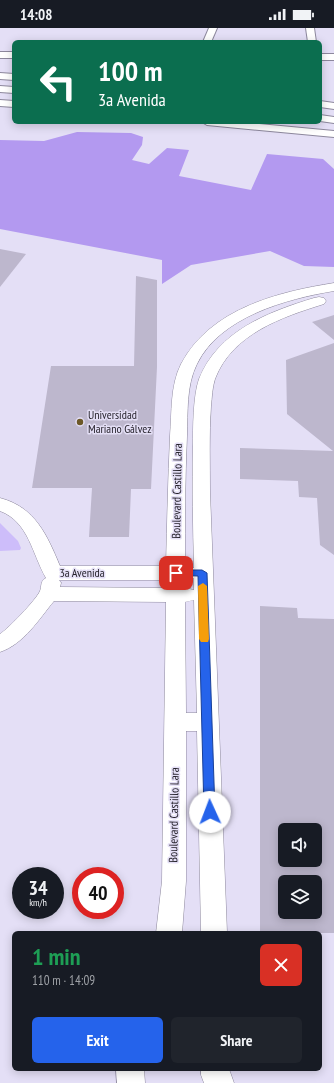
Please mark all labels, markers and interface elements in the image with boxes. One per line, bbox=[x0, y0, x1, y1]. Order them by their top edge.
text: 14:08 bbox=[20, 5, 52, 24]
text: 100 m bbox=[98, 52, 162, 89]
icon: left bbox=[32, 56, 84, 108]
text: 3a Avenida bbox=[98, 88, 166, 111]
place label: Universidad Mariano Gálvez bbox=[88, 407, 151, 436]
marker: Universidad Mariano Gálvez bbox=[75, 417, 85, 427]
street label: Boulevard Castillo Lara bbox=[168, 443, 185, 539]
pin bbox=[159, 556, 193, 590]
icon: arrive bbox=[165, 562, 187, 584]
street label: 3a Avenida bbox=[59, 565, 105, 580]
street label: Boulevard Castillo Lara bbox=[165, 767, 182, 863]
position arrow bbox=[189, 791, 231, 833]
map controls bbox=[278, 823, 322, 919]
button: sound bbox=[278, 823, 322, 867]
speed limit sign: 40 bbox=[72, 867, 124, 919]
text: 34 bbox=[28, 875, 48, 901]
button: layers bbox=[278, 875, 322, 919]
text: km/h bbox=[29, 896, 47, 909]
text: 1 min bbox=[32, 941, 80, 972]
button: close bbox=[260, 944, 302, 986]
text: 110 m · 14:09 bbox=[32, 972, 95, 989]
button: Exit bbox=[32, 1017, 163, 1063]
button: Share bbox=[171, 1017, 302, 1063]

